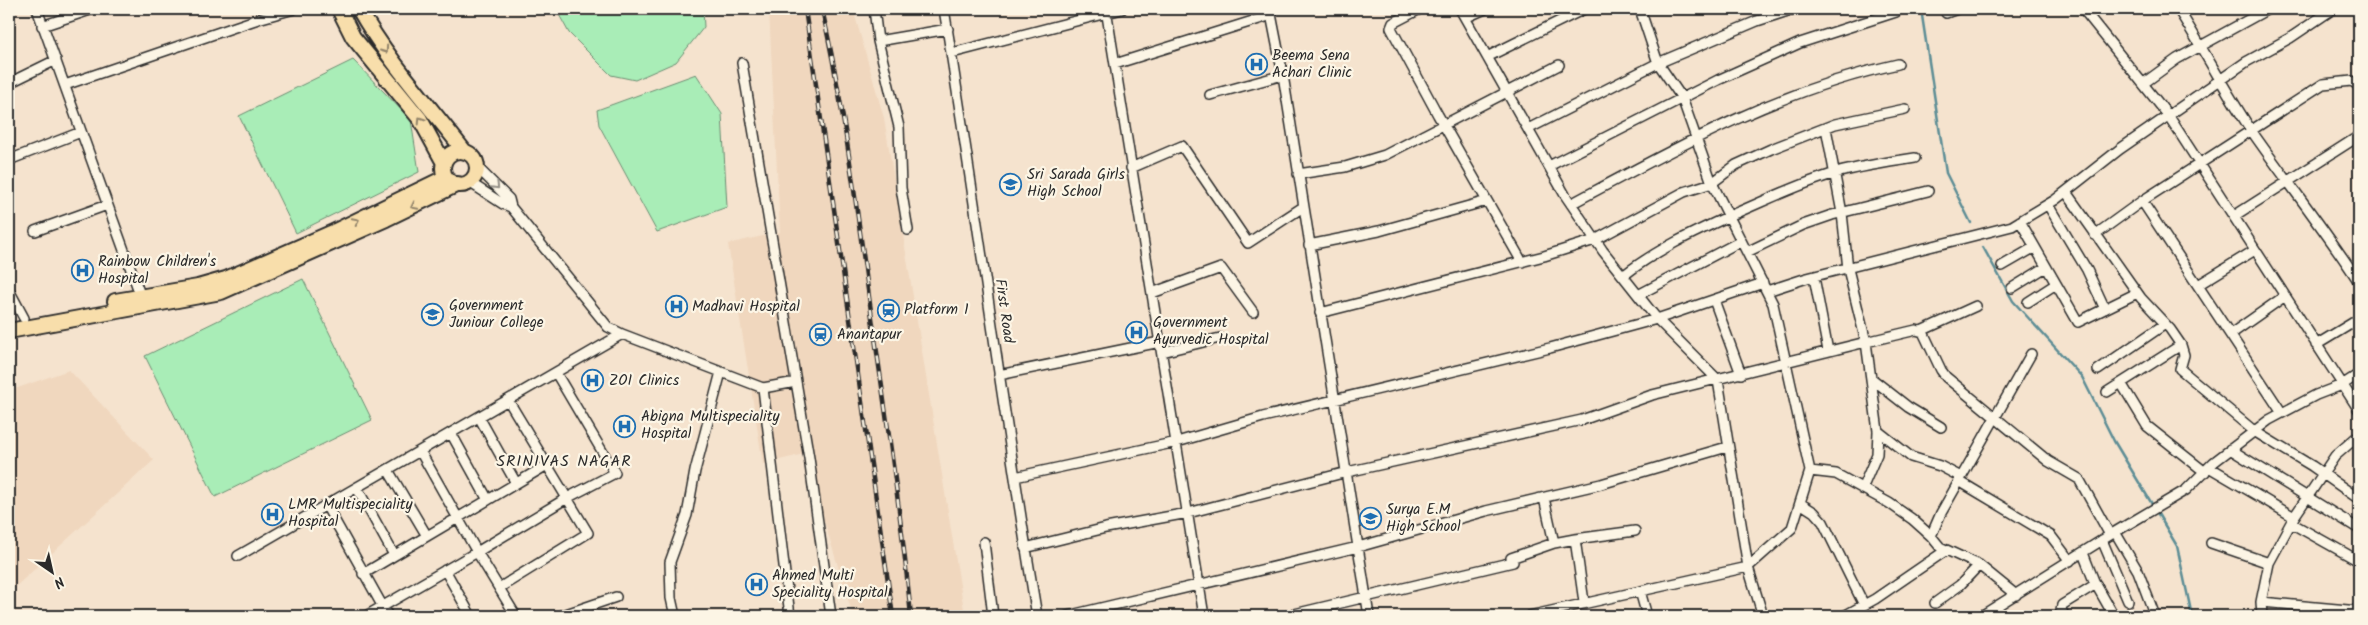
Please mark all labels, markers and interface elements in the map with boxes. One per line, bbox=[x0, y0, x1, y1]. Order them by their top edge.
place label: Beema Sena Achari Clinic bbox=[1272, 44, 1352, 85]
one-way arrow bbox=[379, 45, 388, 54]
hospital icon: Beema Sena Achari Clinic bbox=[1244, 53, 1268, 77]
one-way arrow bbox=[417, 117, 427, 126]
place label: Sri Sarada Girls High School bbox=[1027, 163, 1125, 204]
school or university icon: Sri Sarada Girls High School bbox=[999, 172, 1023, 196]
one-way arrow bbox=[490, 180, 499, 189]
one-way arrow bbox=[411, 200, 420, 210]
one-way arrow bbox=[351, 217, 360, 227]
place label: Rainbow Children's Hospital bbox=[98, 250, 217, 291]
hospital icon: Rainbow Children's Hospital bbox=[70, 259, 94, 283]
street label: First Road bbox=[988, 277, 1020, 345]
place label: Government Juniour College bbox=[449, 294, 544, 335]
hospital icon: Madhavi Hospital bbox=[664, 295, 688, 319]
place label: Madhavi Hospital bbox=[692, 295, 800, 319]
station icon: Platform 1 bbox=[876, 298, 900, 322]
place label: Platform 1 bbox=[904, 298, 969, 322]
school or university icon: Government Juniour College bbox=[421, 303, 445, 327]
place label: Government Ayurvedic Hospital bbox=[1153, 311, 1269, 352]
hospital icon: Government Ayurvedic Hospital bbox=[1125, 320, 1149, 344]
station icon: Anantapur bbox=[809, 323, 833, 347]
place label: Anantapur bbox=[837, 323, 902, 347]
hospital icon: ZOI Clinics bbox=[581, 369, 605, 393]
place label: ZOI Clinics bbox=[609, 369, 680, 393]
place label: Abigna Multispeciality Hospital bbox=[641, 405, 780, 446]
hospital icon: Abigna Multispeciality Hospital bbox=[613, 414, 637, 438]
district label: SRINIVAS NAGAR bbox=[496, 449, 632, 474]
place label: LMR Multispeciality Hospital bbox=[288, 493, 414, 534]
place label: Surya E.M High School bbox=[1386, 498, 1461, 539]
hospital icon: LMR Multispeciality Hospital bbox=[260, 502, 284, 526]
school or university icon: Surya E.M High School bbox=[1358, 507, 1382, 531]
north arrow bbox=[28, 548, 78, 598]
place label: Ahmed Multi Speciality Hospital bbox=[772, 564, 888, 605]
text: N bbox=[49, 570, 69, 594]
hospital icon: Ahmed Multi Speciality Hospital bbox=[744, 573, 768, 597]

